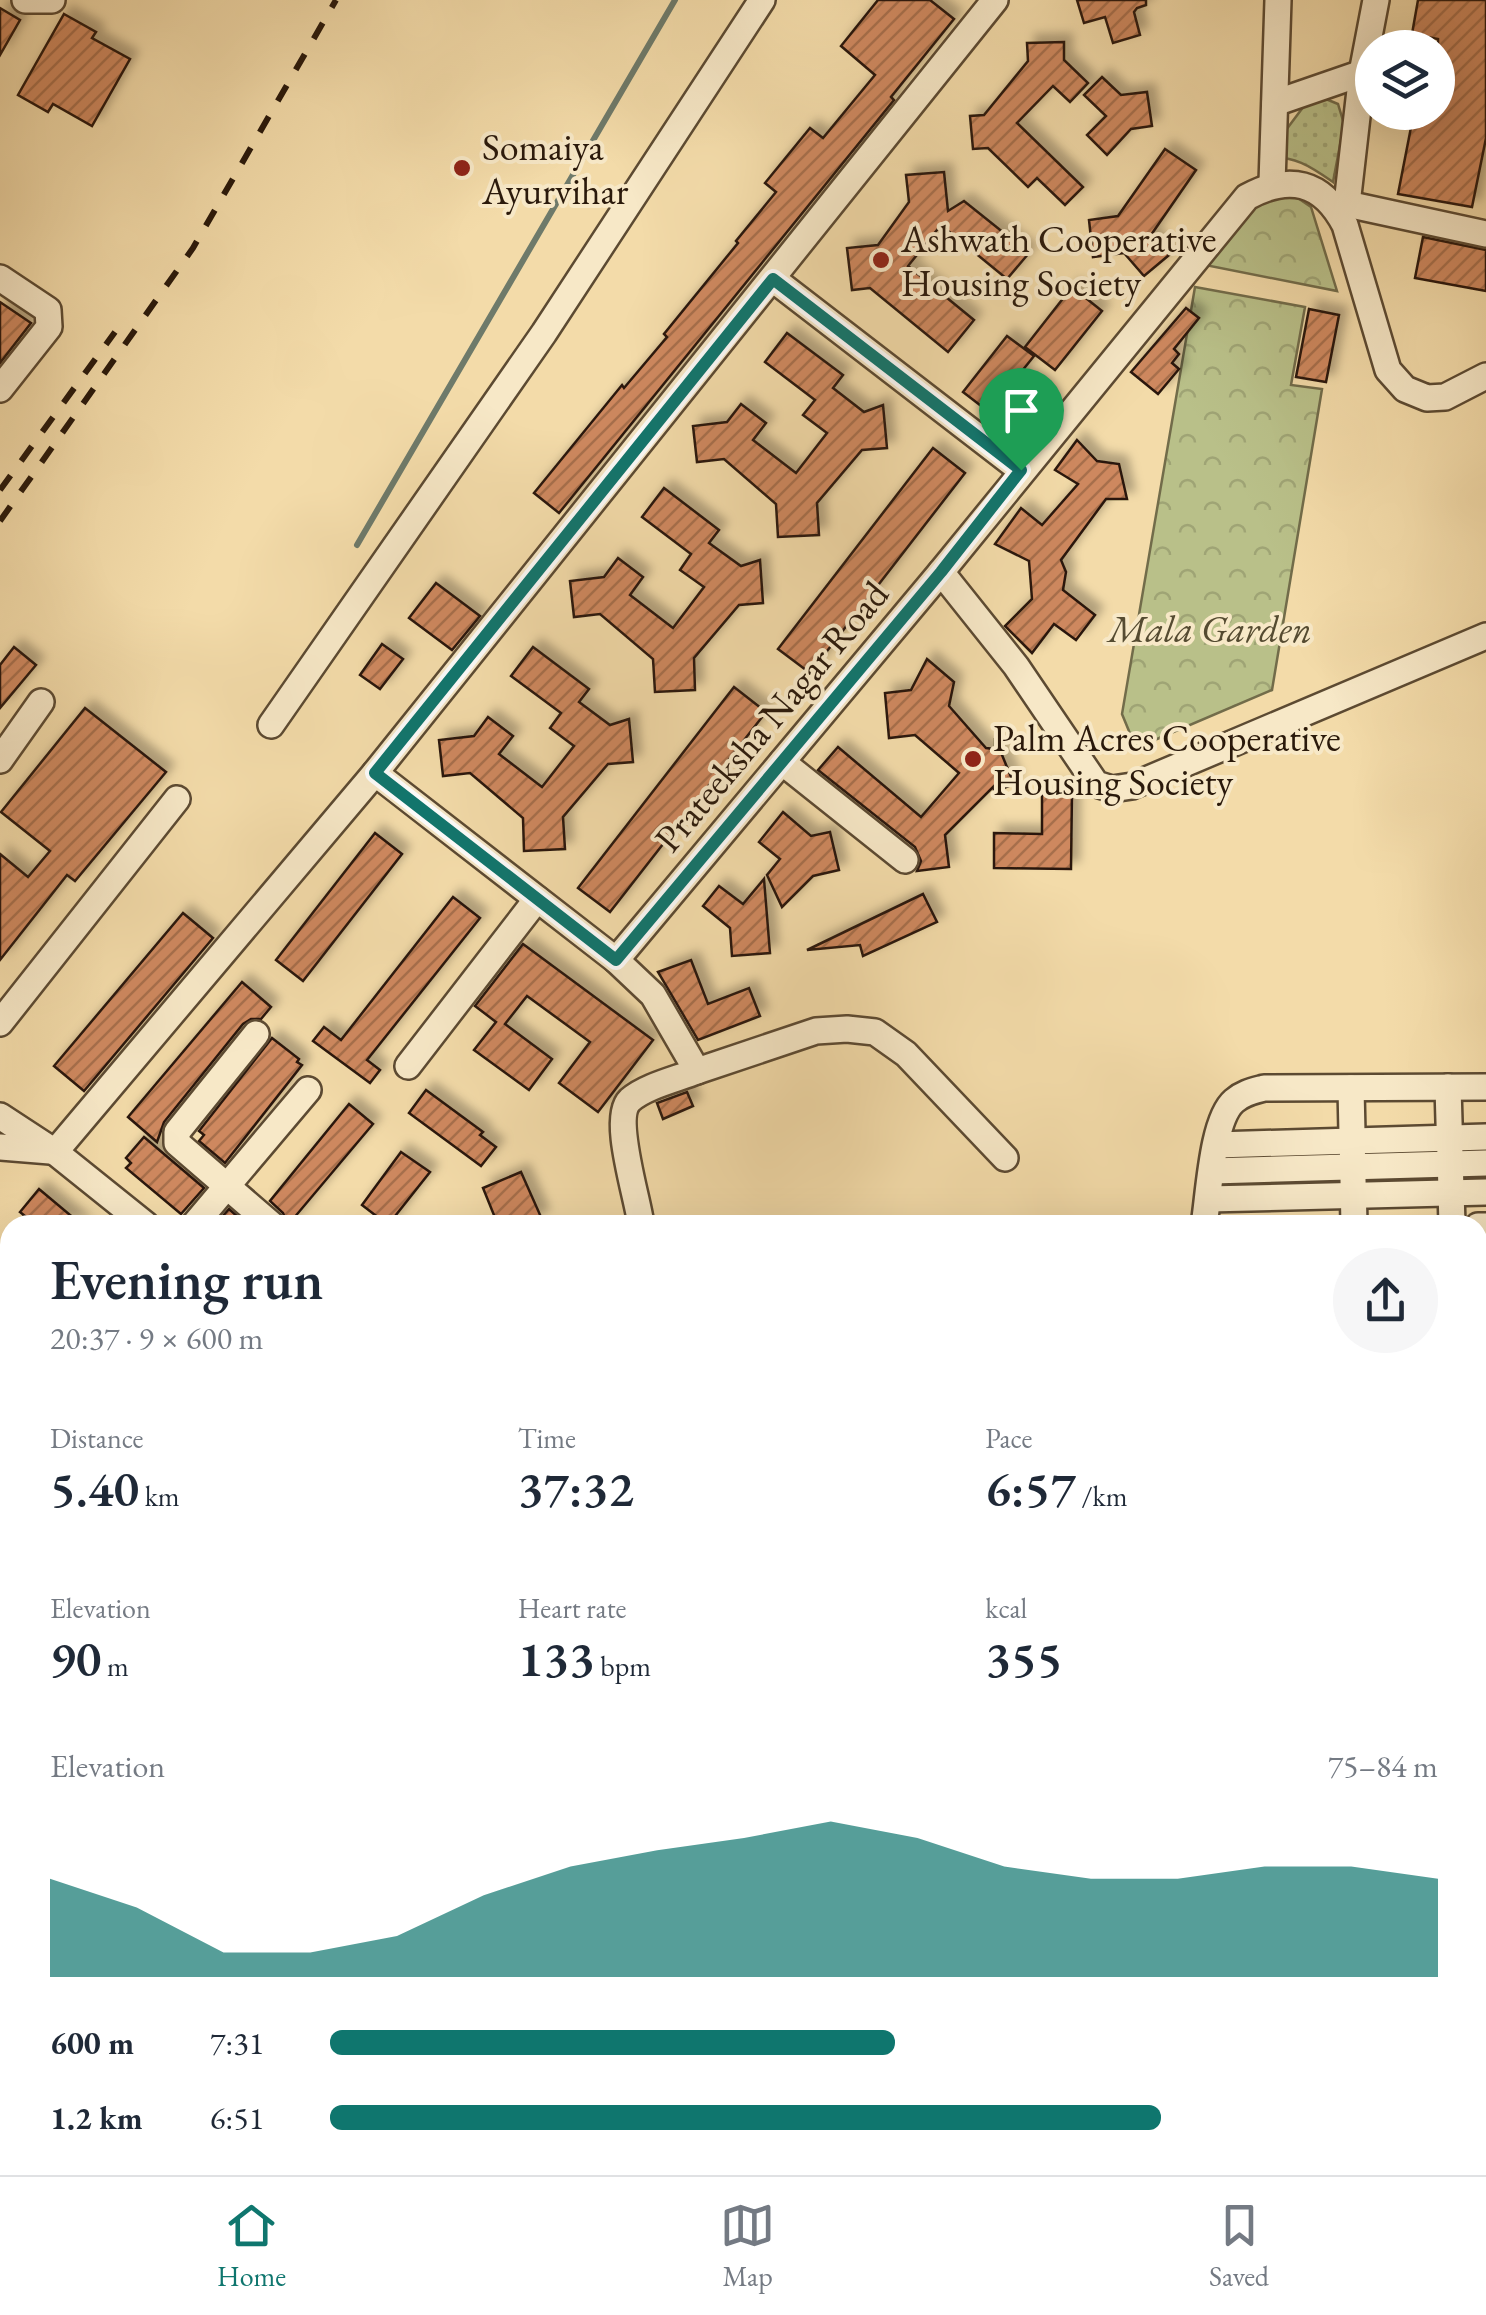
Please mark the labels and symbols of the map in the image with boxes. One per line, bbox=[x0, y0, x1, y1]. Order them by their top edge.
place label: Somaiya Ayurvihar bbox=[481, 122, 629, 215]
marker: Somaiya Ayurvihar bbox=[451, 157, 473, 179]
place label: Ashwath Cooperative Housing Society bbox=[900, 214, 1217, 307]
marker: Ashwath Cooperative Housing Society bbox=[870, 249, 892, 271]
pin bbox=[979, 368, 1064, 471]
street label: Prateeksha Nagar Road bbox=[643, 570, 899, 862]
park label: Mala Garden bbox=[1106, 604, 1312, 653]
place label: Palm Acres Cooperative Housing Society bbox=[993, 713, 1341, 806]
marker: Palm Acres Cooperative Housing Society bbox=[962, 748, 984, 770]

